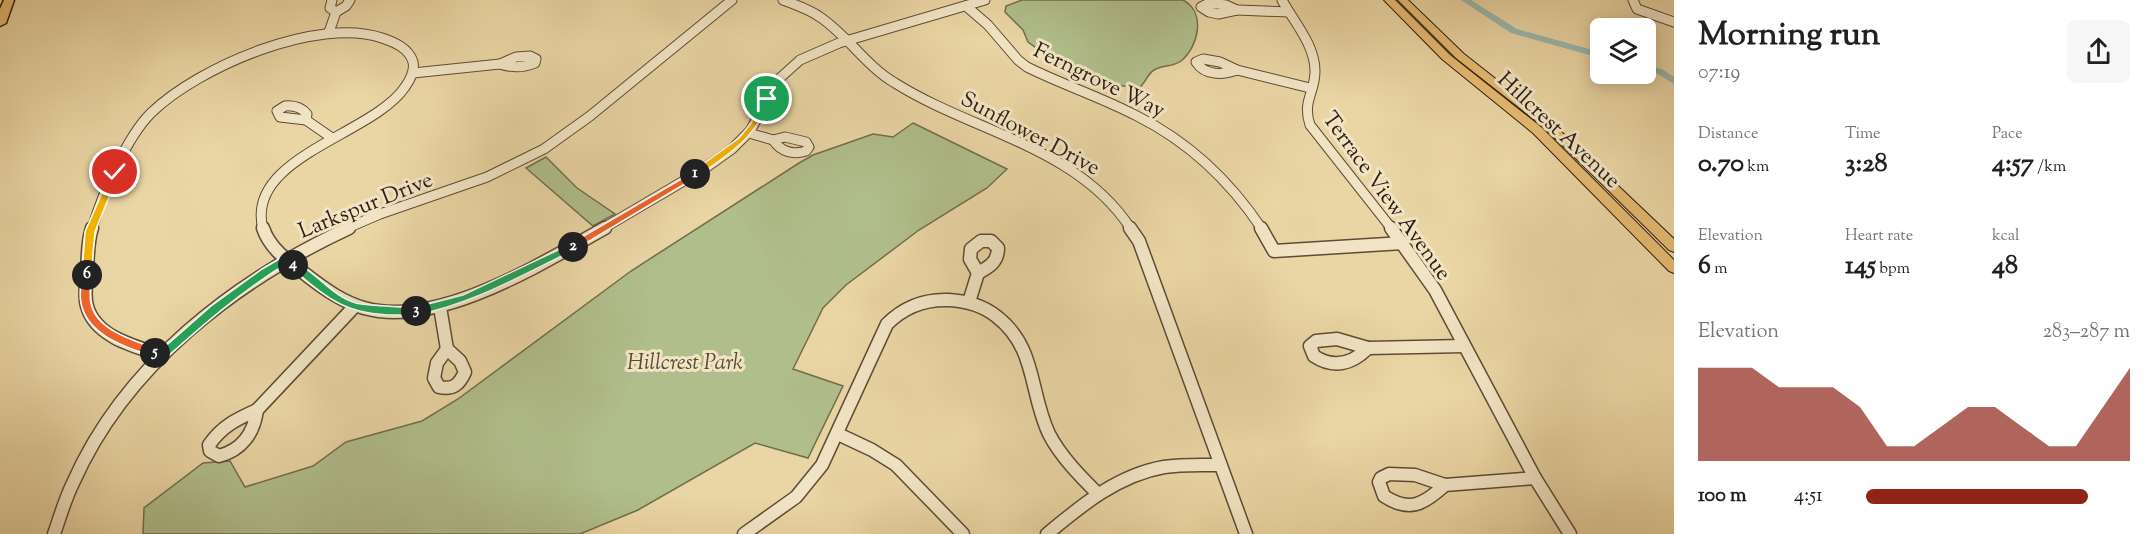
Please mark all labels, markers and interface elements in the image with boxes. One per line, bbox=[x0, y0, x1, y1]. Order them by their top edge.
text: Morning run bbox=[1698, 12, 1880, 60]
map controls bbox=[1590, 18, 1656, 84]
button: layers bbox=[1590, 18, 1656, 84]
button: share bbox=[2067, 20, 2130, 83]
street label: Ferngrove Way bbox=[1027, 36, 1170, 127]
text: 07:19 bbox=[1698, 59, 1740, 88]
street label: Hillcrest Avenue bbox=[1489, 65, 1627, 197]
pin bbox=[741, 73, 792, 124]
icon: arrive bbox=[750, 82, 783, 115]
street label: Sunflower Drive bbox=[954, 84, 1105, 185]
street label: Terrace View Avenue bbox=[1313, 106, 1458, 288]
text: Distance bbox=[1698, 123, 1758, 146]
text: Time bbox=[1845, 123, 1881, 146]
text: Pace bbox=[1992, 123, 2023, 146]
pin bbox=[89, 146, 140, 197]
text: 0.70 bbox=[1698, 146, 1744, 183]
text: 3:28 bbox=[1845, 146, 1887, 183]
text: 4:57 bbox=[1992, 146, 2034, 183]
icon: check bbox=[98, 155, 131, 188]
text: km bbox=[1744, 156, 1769, 179]
text: /km bbox=[2034, 156, 2066, 179]
pin: 1 bbox=[680, 159, 710, 189]
text: 1 bbox=[692, 162, 698, 185]
street label: Larkspur Drive bbox=[294, 165, 438, 248]
text: Elevation bbox=[1698, 225, 1763, 248]
text: Heart rate bbox=[1845, 225, 1913, 248]
text: kcal bbox=[1992, 225, 2020, 248]
pin: 2 bbox=[558, 232, 588, 262]
text: 2 bbox=[569, 235, 577, 258]
text: 6 bbox=[1698, 248, 1711, 285]
text: 145 bbox=[1845, 248, 1876, 285]
text: 48 bbox=[1992, 248, 2018, 285]
pin: 4 bbox=[278, 250, 308, 280]
text: 4 bbox=[289, 253, 297, 276]
text: m bbox=[1711, 258, 1728, 281]
text: bpm bbox=[1876, 258, 1910, 281]
pin: 6 bbox=[72, 260, 102, 290]
text: 6 bbox=[83, 263, 91, 286]
pin: 3 bbox=[401, 296, 431, 326]
text: 3 bbox=[413, 299, 419, 322]
text: Elevation bbox=[1698, 318, 1779, 347]
text: 283–287 m bbox=[2043, 318, 2130, 347]
pin: 5 bbox=[140, 338, 170, 368]
text: 5 bbox=[152, 341, 158, 364]
park label: Hillcrest Park bbox=[627, 348, 743, 380]
text: 100 m bbox=[1698, 482, 1747, 511]
text: 4:51 bbox=[1794, 482, 1823, 511]

